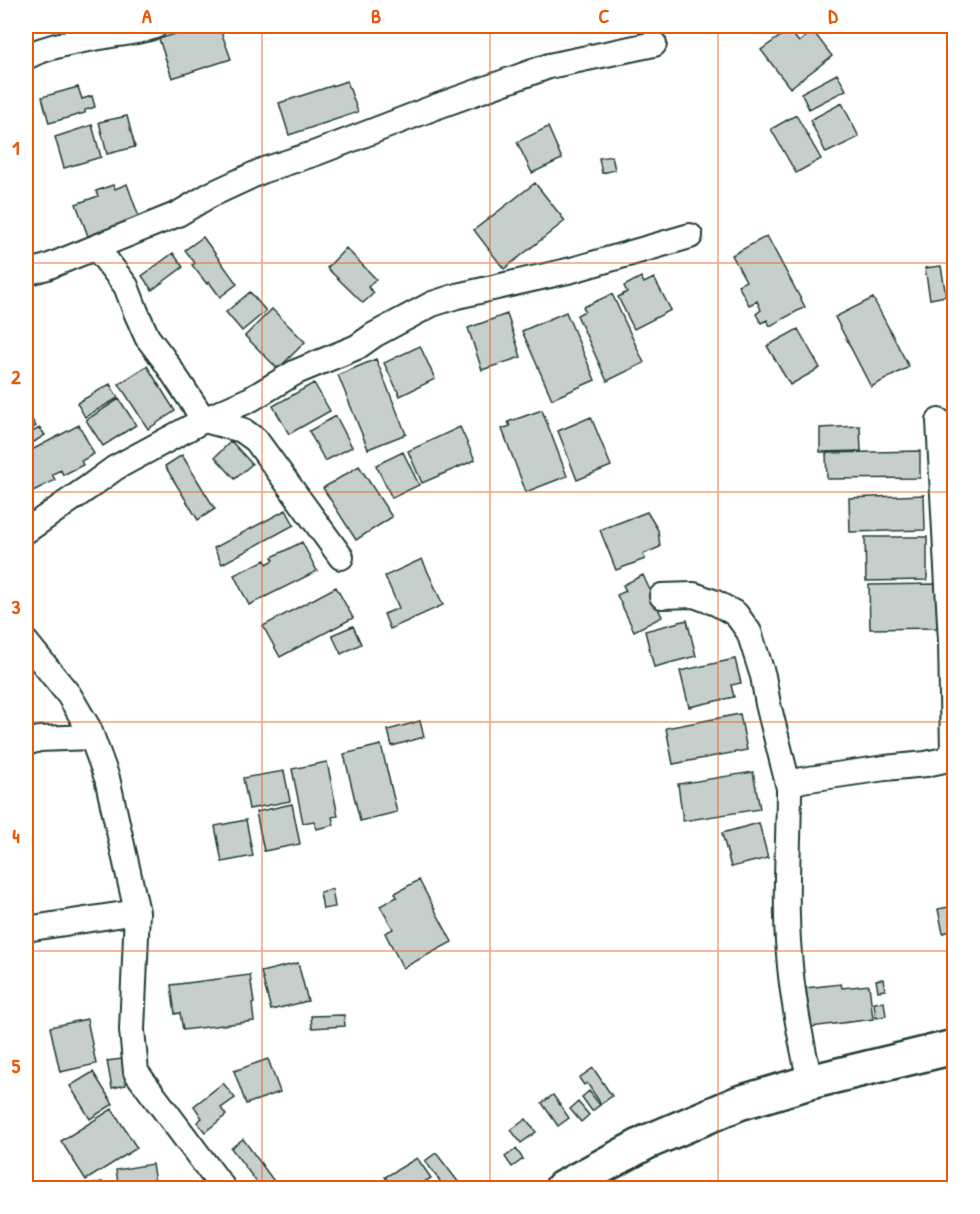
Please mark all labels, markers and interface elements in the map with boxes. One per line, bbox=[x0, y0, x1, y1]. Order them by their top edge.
text: A bbox=[142, 2, 152, 29]
text: B bbox=[371, 2, 381, 29]
text: C bbox=[599, 2, 610, 29]
text: D bbox=[828, 2, 838, 29]
text: 1 bbox=[12, 134, 20, 161]
text: 2 bbox=[11, 363, 21, 390]
text: 3 bbox=[12, 593, 21, 620]
text: 4 bbox=[12, 822, 20, 849]
text: 5 bbox=[12, 1052, 21, 1079]

